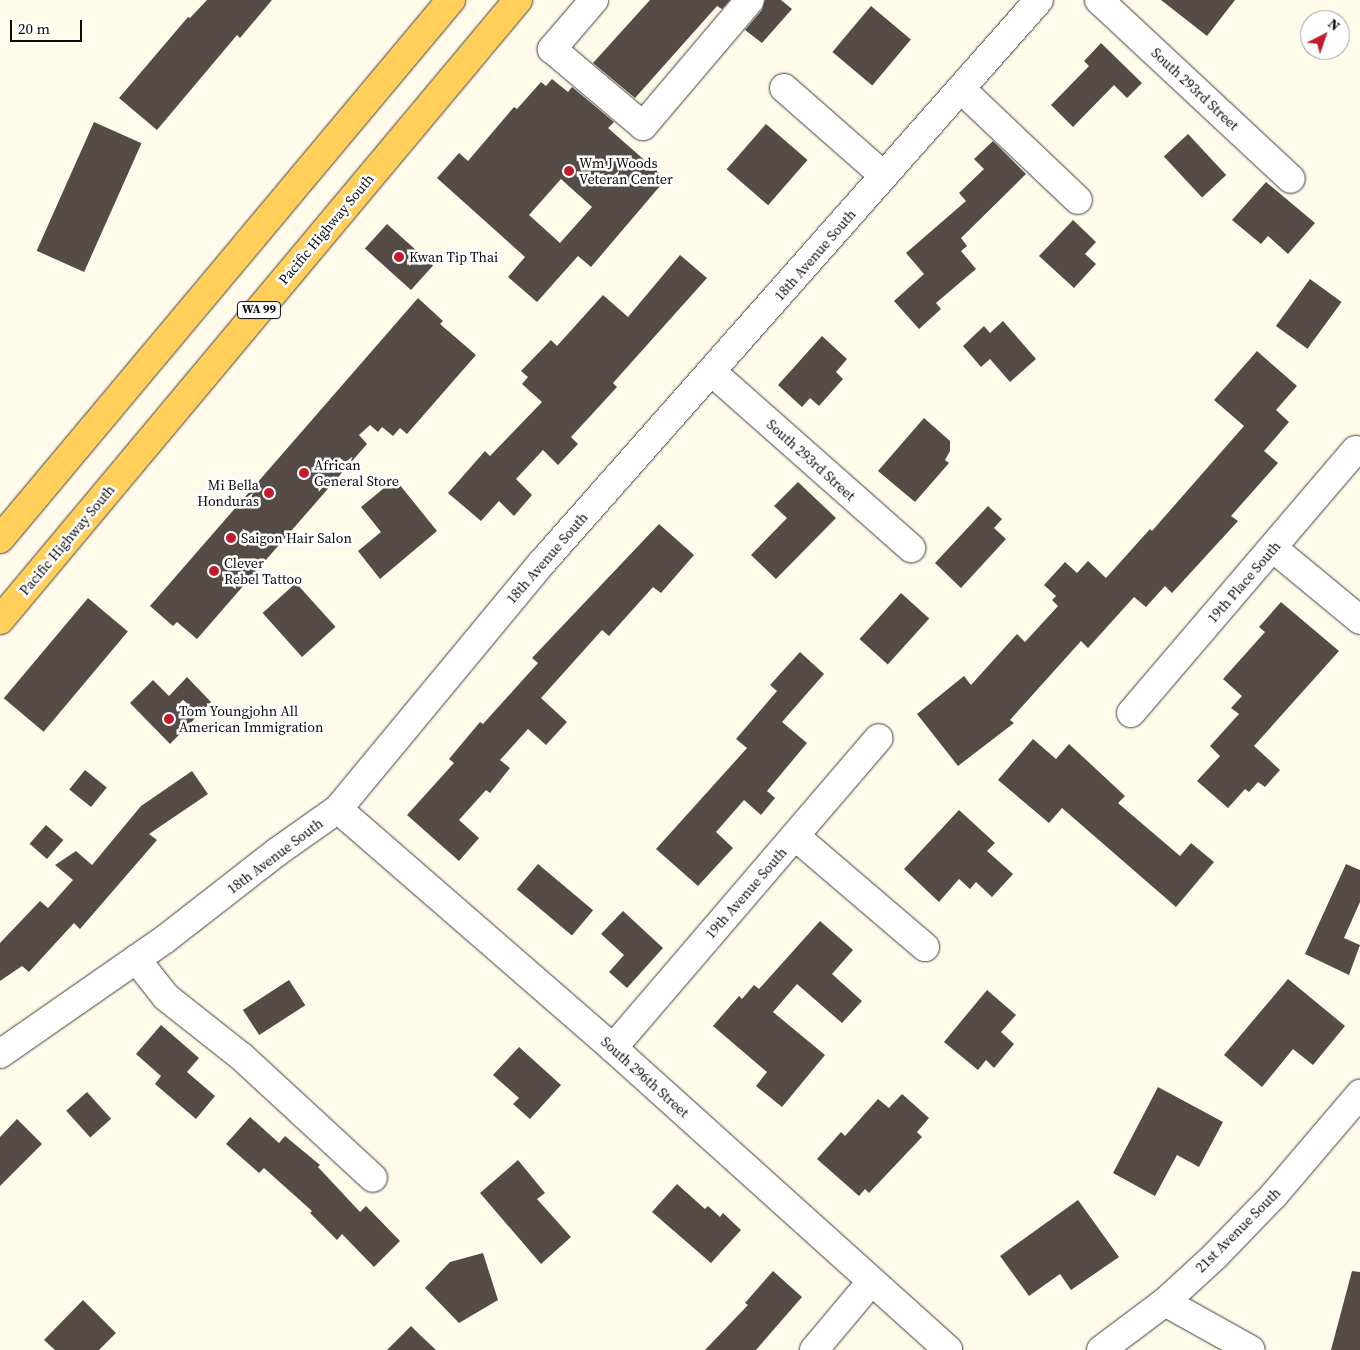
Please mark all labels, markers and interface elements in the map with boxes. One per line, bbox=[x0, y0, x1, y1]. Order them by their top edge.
scale bar bbox=[12, 10, 85, 42]
north arrow bbox=[1300, 10, 1350, 60]
text: N bbox=[1324, 14, 1345, 35]
text: 20 m bbox=[18, 18, 50, 39]
street label: South 293rd Street bbox=[1148, 44, 1242, 134]
place label: Wm J Woods Veteran Center bbox=[579, 155, 673, 188]
marker: Wm J Woods Veteran Center bbox=[563, 165, 575, 177]
street label: Pacific Highway South bbox=[275, 170, 377, 288]
street label: 18th Avenue South bbox=[771, 206, 859, 304]
place label: Kwan Tip Thai bbox=[409, 249, 499, 265]
marker: Kwan Tip Thai bbox=[393, 251, 405, 263]
road number: WA 99 bbox=[236, 300, 282, 320]
street label: South 293rd Street bbox=[763, 416, 859, 504]
place label: African General Store bbox=[314, 457, 399, 490]
marker: African General Store bbox=[298, 467, 310, 479]
place label: Mi Bella Honduras bbox=[197, 477, 259, 510]
street label: Pacific Highway South bbox=[16, 481, 118, 599]
marker: Mi Bella Honduras bbox=[263, 487, 275, 499]
street label: 18th Avenue South bbox=[503, 509, 591, 607]
place label: Saigon Hair Salon bbox=[241, 530, 352, 546]
marker: Saigon Hair Salon bbox=[225, 532, 237, 544]
street label: 19th Place South bbox=[1204, 538, 1284, 626]
place label: Clever Rebel Tattoo bbox=[224, 555, 302, 588]
marker: Clever Rebel Tattoo bbox=[208, 565, 220, 577]
place label: Tom Youngjohn All American Immigration bbox=[179, 703, 323, 736]
marker: Tom Youngjohn All American Immigration bbox=[163, 713, 175, 725]
street label: 18th Avenue South bbox=[224, 815, 326, 897]
street label: 19th Avenue South bbox=[702, 844, 790, 942]
street label: South 296th Street bbox=[598, 1033, 692, 1121]
street label: 21st Avenue South bbox=[1192, 1184, 1284, 1276]

